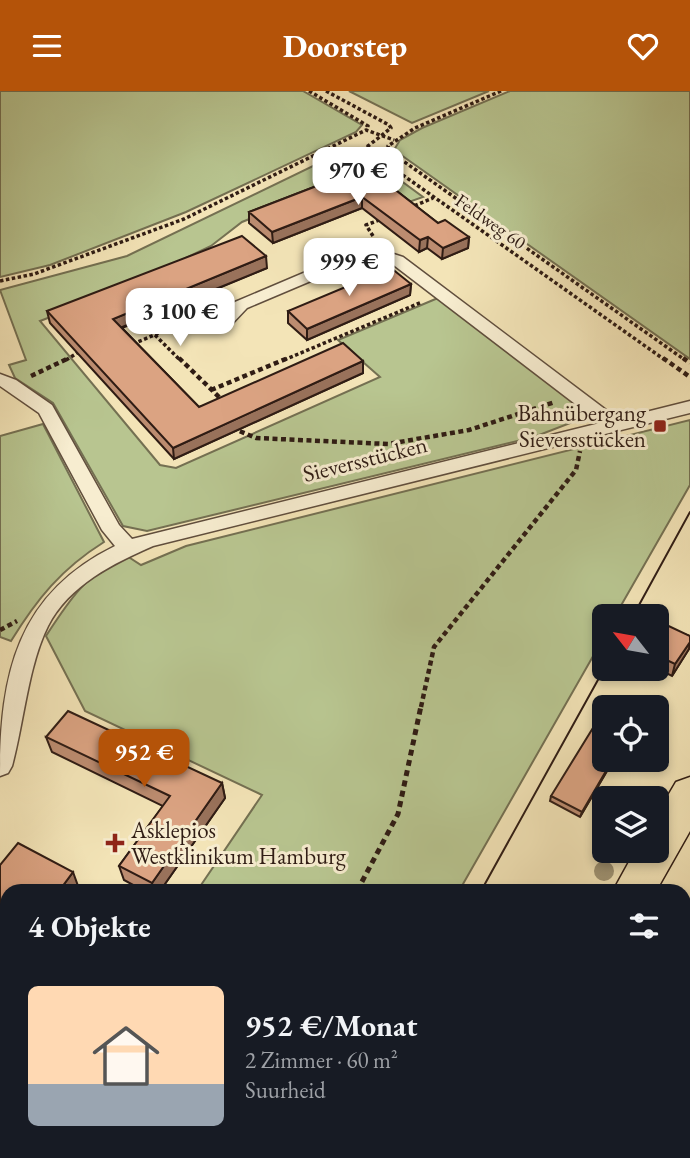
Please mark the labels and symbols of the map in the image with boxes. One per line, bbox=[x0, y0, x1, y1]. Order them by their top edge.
pin: 970 € bbox=[309, 148, 407, 207]
street label: Feldweg 60 bbox=[450, 188, 531, 255]
pin: 999 € bbox=[300, 239, 398, 298]
pin: 3 100 € bbox=[115, 289, 245, 348]
place label: Bahnübergang Sieversstücken bbox=[517, 398, 647, 454]
marker: Bahnübergang Sieversstücken bbox=[652, 418, 668, 434]
street label: Sieversstücken bbox=[300, 429, 430, 489]
north arrow bbox=[592, 604, 668, 681]
pin: 952 € bbox=[95, 729, 193, 789]
place label: Asklepios Westklinikum Hamburg bbox=[130, 815, 347, 871]
marker: Asklepios Westklinikum Hamburg bbox=[105, 833, 125, 853]

